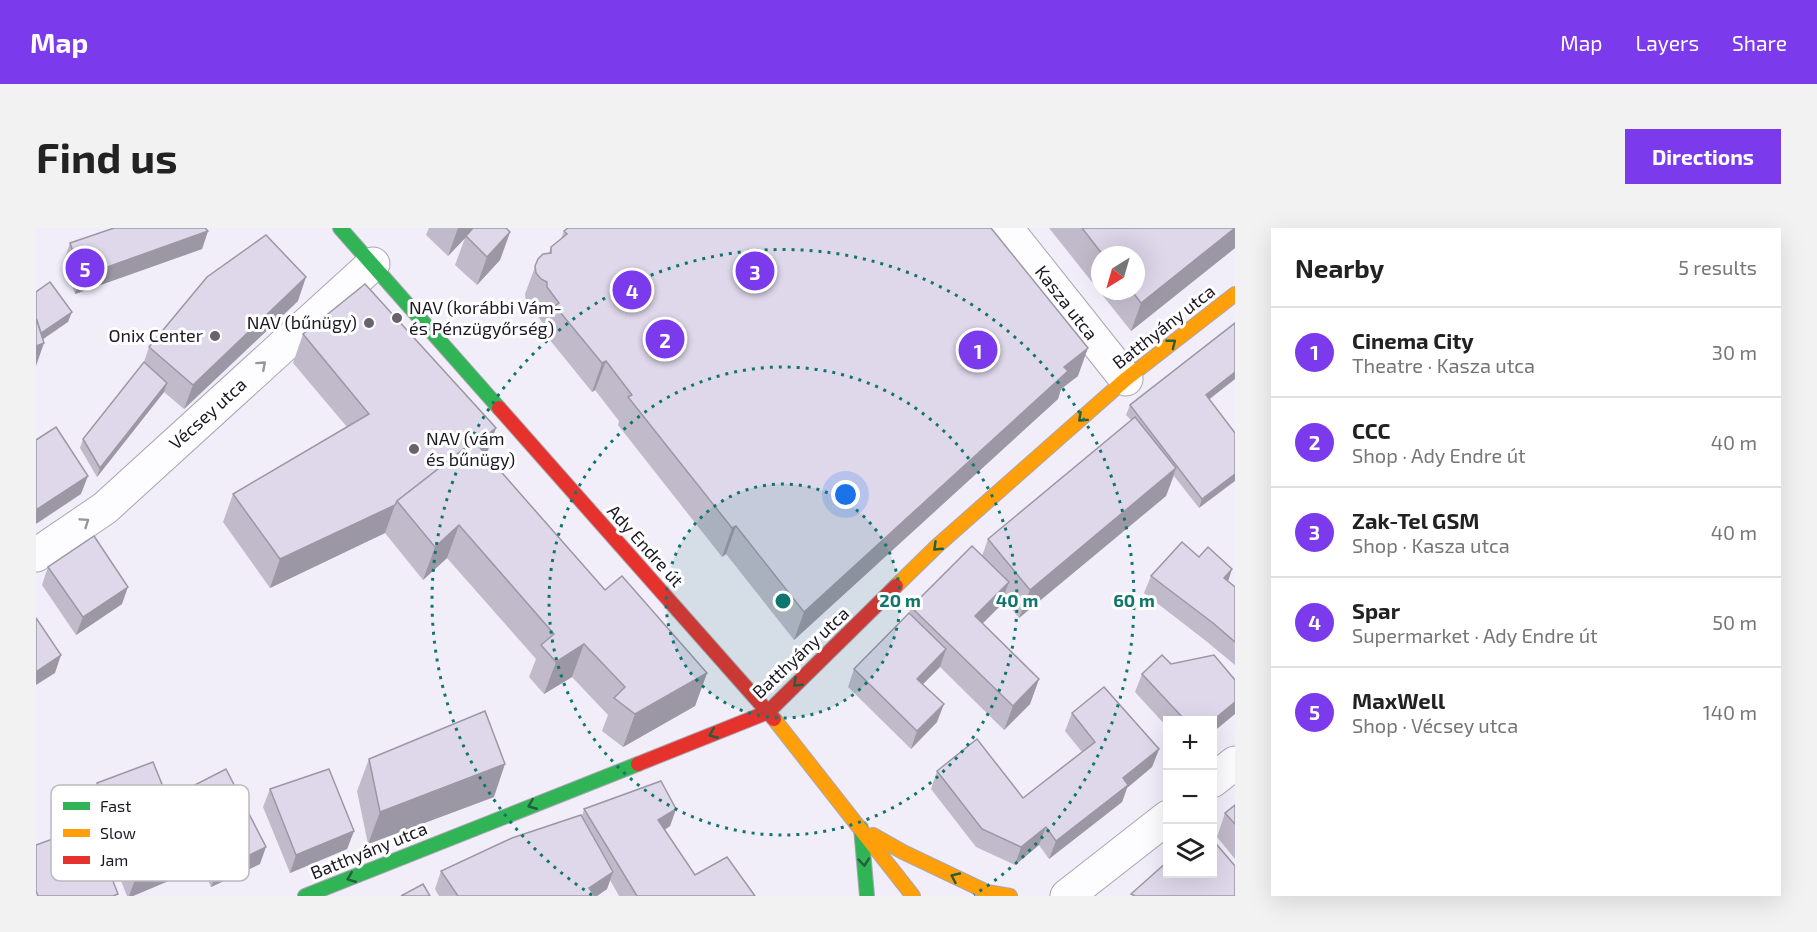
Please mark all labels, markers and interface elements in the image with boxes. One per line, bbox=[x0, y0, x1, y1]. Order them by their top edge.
text: Map bbox=[30, 25, 88, 59]
text: Map bbox=[1560, 30, 1602, 55]
text: Layers bbox=[1635, 30, 1699, 55]
text: Share bbox=[1732, 30, 1787, 55]
button: Directions bbox=[1625, 129, 1781, 184]
text: Find us bbox=[36, 131, 178, 181]
pin: 5 bbox=[65, 246, 104, 291]
north arrow bbox=[1091, 246, 1145, 300]
pin: 3 bbox=[736, 248, 774, 294]
text: Nearby bbox=[1295, 252, 1384, 283]
text: 5 results bbox=[1678, 255, 1757, 279]
street label: Kasza utca bbox=[1031, 261, 1103, 344]
pin: 4 bbox=[612, 268, 652, 312]
street label: Batthyány utca bbox=[1108, 279, 1219, 373]
place label: NAV (korábbi Vám- és Pénzügyőrség) bbox=[409, 296, 562, 339]
place label: NAV (bűnügy) bbox=[247, 311, 357, 333]
marker: NAV (korábbi Vám- és Pénzügyőrség) bbox=[390, 311, 404, 325]
marker: NAV (bűnügy) bbox=[362, 316, 376, 330]
pin: 2 bbox=[646, 316, 684, 362]
place label: Onix Center bbox=[108, 324, 203, 346]
text: Cinema City bbox=[1352, 327, 1474, 353]
pin: 1 bbox=[958, 328, 998, 372]
marker: Onix Center bbox=[208, 329, 222, 343]
one-way arrow bbox=[1166, 339, 1177, 350]
text: 1 bbox=[1310, 340, 1319, 364]
text: 30 m bbox=[1712, 340, 1757, 364]
text: Theatre · Kasza utca bbox=[1352, 353, 1535, 377]
one-way arrow bbox=[255, 362, 266, 373]
street label: Vécsey utca bbox=[164, 373, 251, 454]
one-way arrow bbox=[1079, 411, 1089, 422]
text: CCC bbox=[1352, 417, 1390, 443]
place label: NAV (vám és bűnügy) bbox=[426, 427, 515, 470]
text: 2 bbox=[1309, 430, 1320, 454]
text: 40 m bbox=[1711, 430, 1757, 454]
marker: NAV (vám és bűnügy) bbox=[407, 442, 421, 456]
text: Shop · Ady Endre út bbox=[1352, 443, 1526, 467]
your location bbox=[831, 480, 860, 509]
street label: Ady Endre út bbox=[603, 500, 689, 591]
text: Zak-Tel GSM bbox=[1352, 507, 1479, 533]
one-way arrow bbox=[78, 518, 89, 529]
text: 3 bbox=[1309, 520, 1320, 544]
text: 40 m bbox=[1711, 520, 1757, 544]
text: Shop · Kasza utca bbox=[1352, 533, 1510, 557]
one-way arrow bbox=[933, 540, 943, 551]
text: 20 m bbox=[879, 589, 921, 611]
text: 40 m bbox=[996, 589, 1038, 611]
text: 60 m bbox=[1113, 589, 1155, 611]
centre of rings bbox=[773, 591, 793, 611]
text: Spar bbox=[1352, 597, 1400, 623]
street label: Batthyány utca bbox=[747, 602, 853, 703]
text: 4 bbox=[1308, 610, 1321, 634]
text: 50 m bbox=[1712, 610, 1757, 634]
text: Supermarket · Ady Endre út bbox=[1352, 623, 1598, 647]
one-way arrow bbox=[794, 676, 805, 687]
text: MaxWell bbox=[1352, 687, 1445, 713]
text: 5 bbox=[1309, 700, 1320, 724]
text: 140 m bbox=[1703, 700, 1757, 724]
text: Shop · Vécsey utca bbox=[1352, 713, 1518, 737]
map controls bbox=[1163, 716, 1217, 878]
button: + bbox=[1163, 716, 1217, 770]
one-way arrow bbox=[708, 727, 719, 739]
button: − bbox=[1163, 770, 1217, 824]
legend bbox=[51, 785, 249, 881]
text: Fast bbox=[100, 796, 131, 815]
one-way arrow bbox=[527, 798, 538, 811]
street label: Batthyány utca bbox=[307, 817, 430, 883]
text: Slow bbox=[100, 823, 136, 842]
button: layers bbox=[1163, 824, 1217, 878]
text: Jam bbox=[100, 850, 128, 869]
one-way arrow bbox=[857, 857, 870, 866]
one-way arrow bbox=[346, 871, 357, 883]
one-way arrow bbox=[951, 873, 962, 885]

